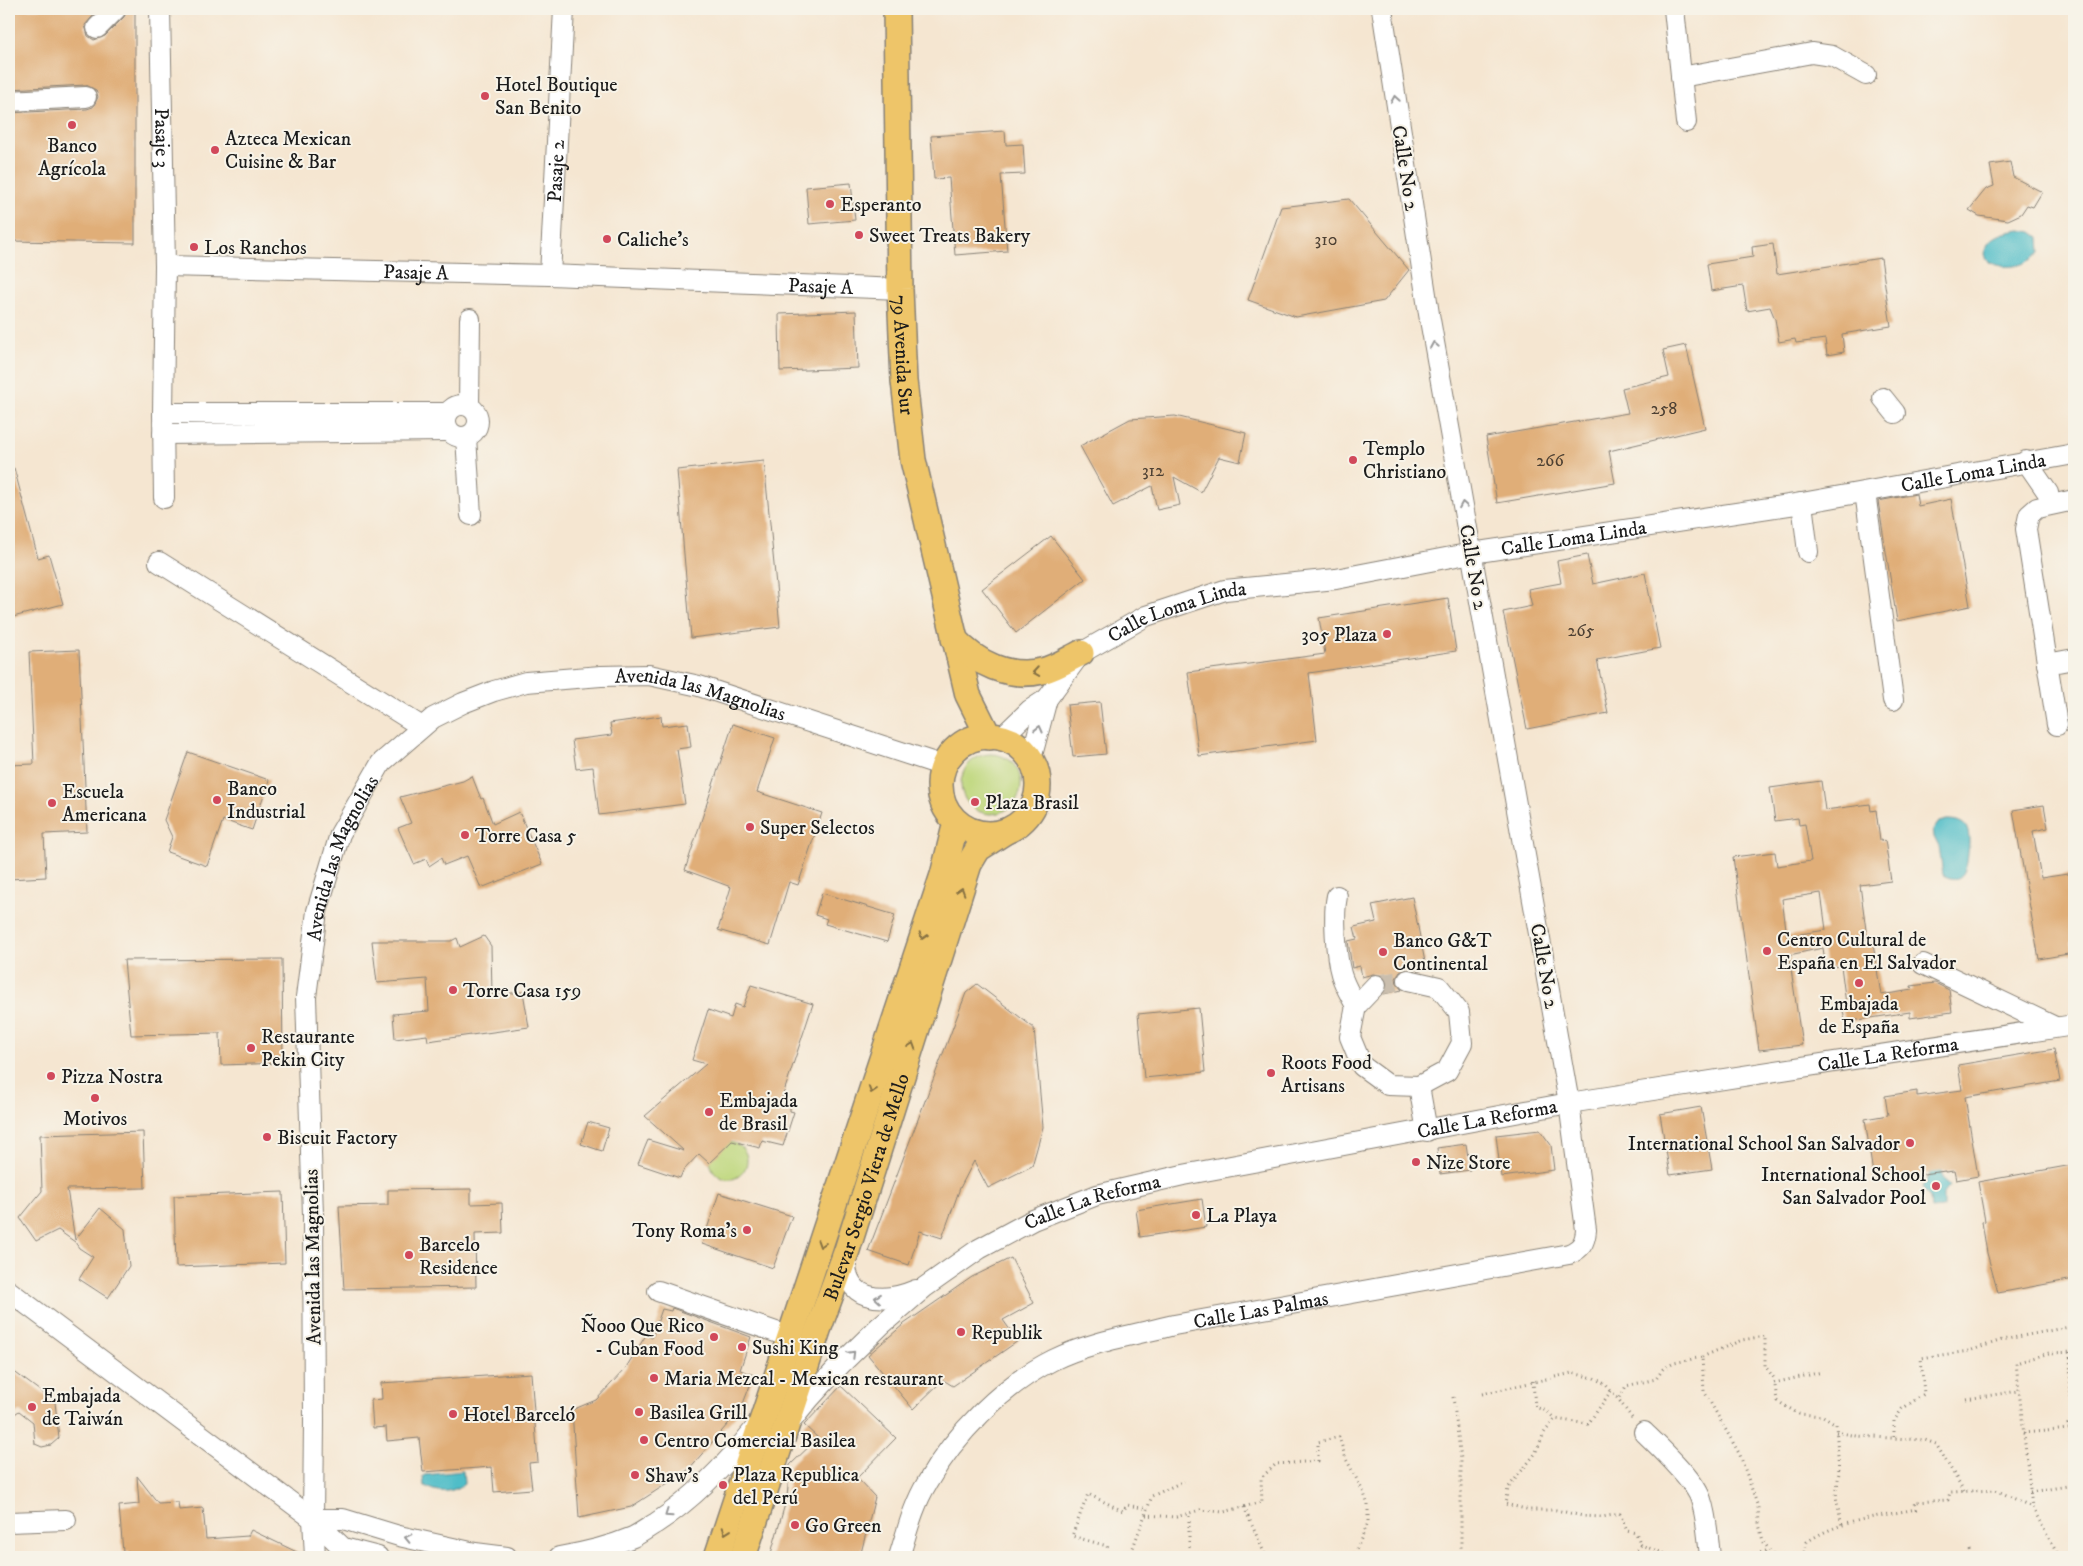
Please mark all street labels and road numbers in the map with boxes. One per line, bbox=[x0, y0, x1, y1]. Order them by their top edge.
street label: Pasaje 3 bbox=[148, 108, 174, 168]
street label: Calle No 2 bbox=[1385, 124, 1424, 213]
street label: Pasaje 2 bbox=[543, 139, 571, 203]
street label: Pasaje A bbox=[383, 260, 449, 287]
street label: Pasaje A bbox=[787, 274, 854, 301]
street label: 79 Avenida Sur bbox=[886, 294, 919, 417]
street label: Calle Loma Linda bbox=[1899, 448, 2048, 499]
street label: Calle Loma Linda bbox=[1499, 516, 1649, 562]
street label: Calle No 2 bbox=[1453, 523, 1492, 612]
street label: Calle Loma Linda bbox=[1104, 577, 1248, 649]
street label: Avenida las Magnolias bbox=[614, 663, 789, 728]
street label: Avenida las Magnolias bbox=[302, 771, 385, 943]
street label: Calle No 2 bbox=[1524, 922, 1563, 1011]
street label: Calle La Reforma bbox=[1816, 1032, 1961, 1078]
street label: Bulevar Sergio Viera de Mello bbox=[819, 1071, 916, 1305]
street label: Calle La Reforma bbox=[1415, 1094, 1560, 1145]
street label: Avenida las Magnolias bbox=[299, 1168, 328, 1345]
street label: Calle La Reforma bbox=[1020, 1170, 1164, 1236]
street label: Calle Las Palmas bbox=[1192, 1286, 1331, 1335]

